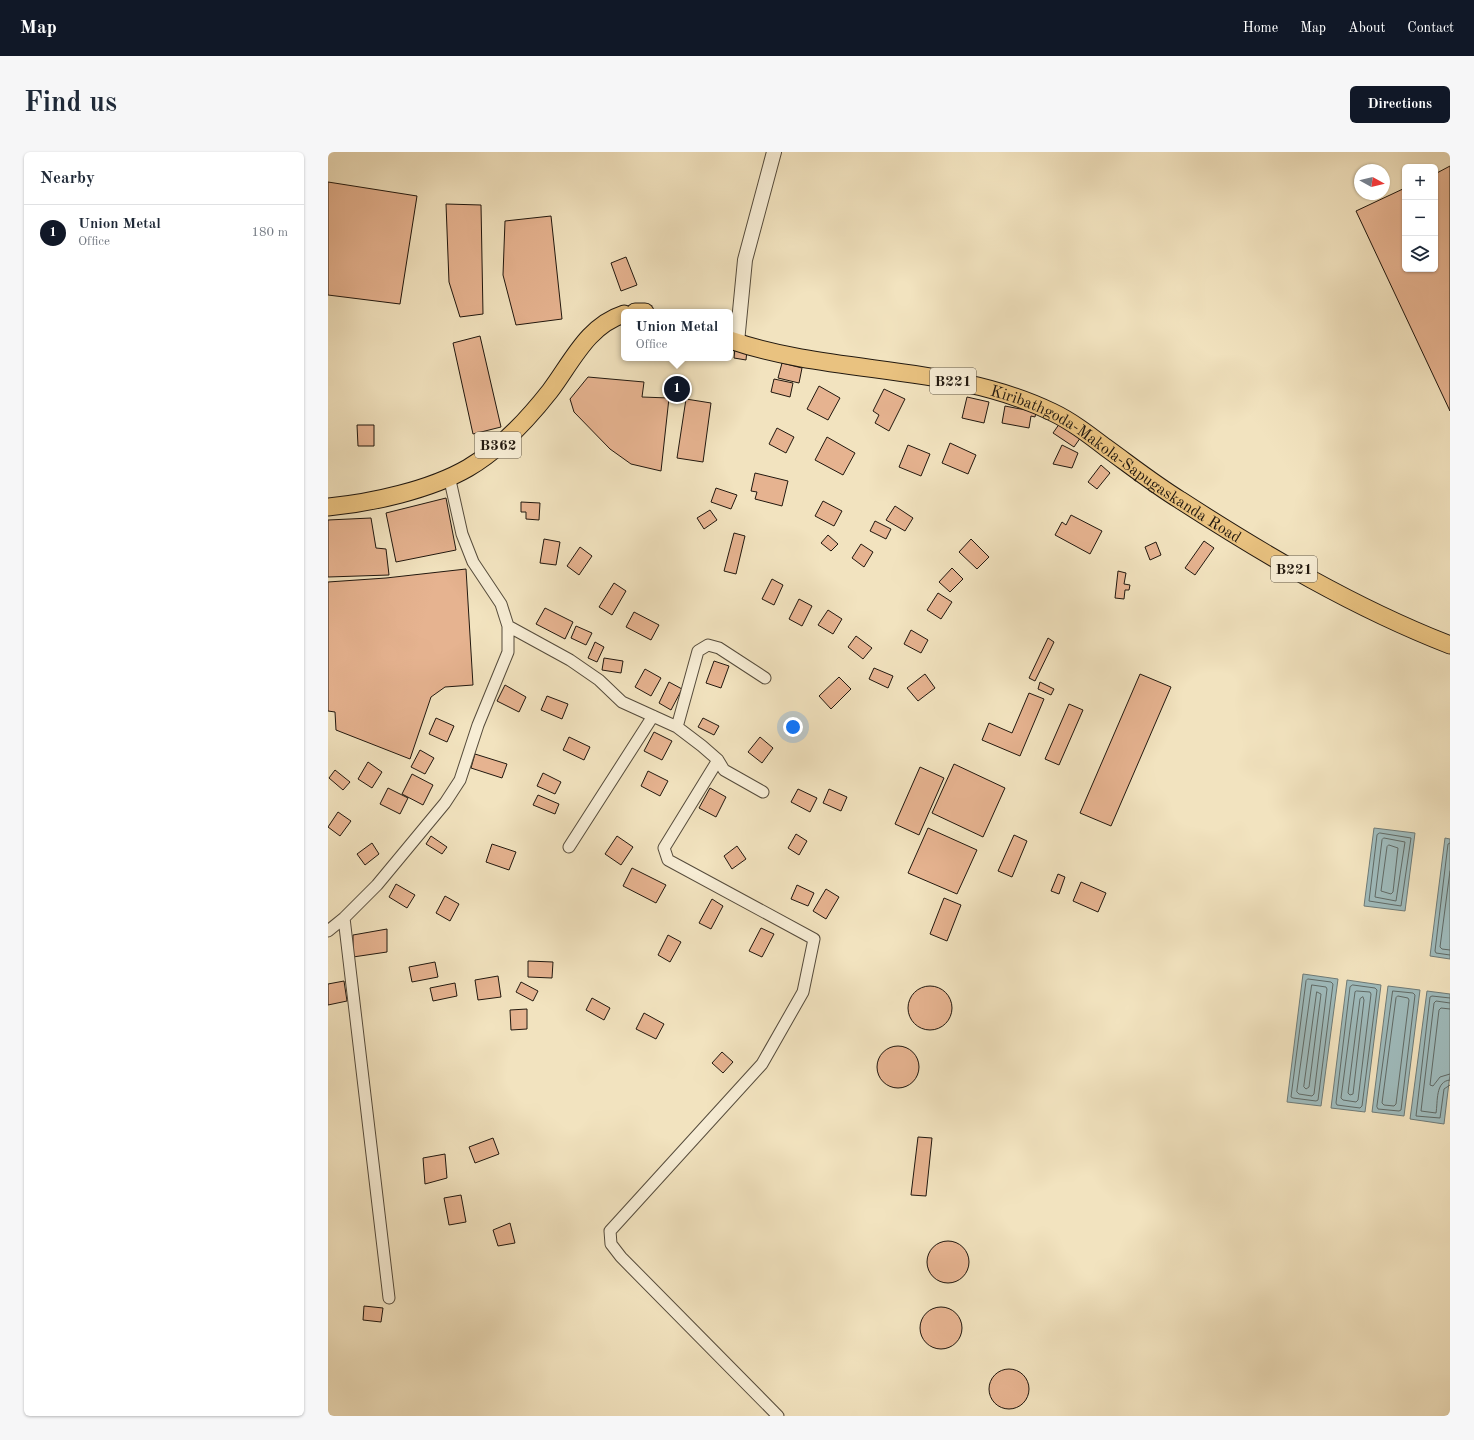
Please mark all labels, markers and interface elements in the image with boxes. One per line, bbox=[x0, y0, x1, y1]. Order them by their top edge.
text: Map bbox=[20, 19, 57, 38]
text: Home bbox=[1243, 21, 1278, 35]
text: Map bbox=[1300, 21, 1326, 35]
text: About bbox=[1348, 21, 1385, 35]
text: Contact bbox=[1407, 21, 1454, 35]
button: Directions bbox=[1350, 86, 1450, 123]
text: Find us bbox=[24, 90, 117, 118]
north arrow bbox=[1354, 164, 1390, 200]
map controls bbox=[1402, 164, 1438, 272]
button: + bbox=[1402, 164, 1438, 200]
text: Nearby bbox=[40, 170, 95, 187]
button: − bbox=[1402, 200, 1438, 236]
text: Union Metal bbox=[78, 217, 161, 232]
text: 1 bbox=[49, 226, 57, 239]
text: 180 m bbox=[251, 226, 288, 239]
text: Office bbox=[78, 235, 110, 248]
button: layers bbox=[1402, 236, 1438, 272]
popup bbox=[621, 309, 733, 361]
text: Union Metal bbox=[636, 320, 718, 335]
text: Office bbox=[636, 338, 667, 351]
road number: B221 bbox=[930, 368, 976, 394]
pin: 1 bbox=[664, 374, 690, 404]
street label: Kiribathgoda-Makola-Sapugaskanda Road bbox=[988, 384, 1243, 546]
road number: B362 bbox=[475, 432, 521, 458]
road number: B221 bbox=[1271, 556, 1317, 582]
your location bbox=[783, 717, 803, 737]

